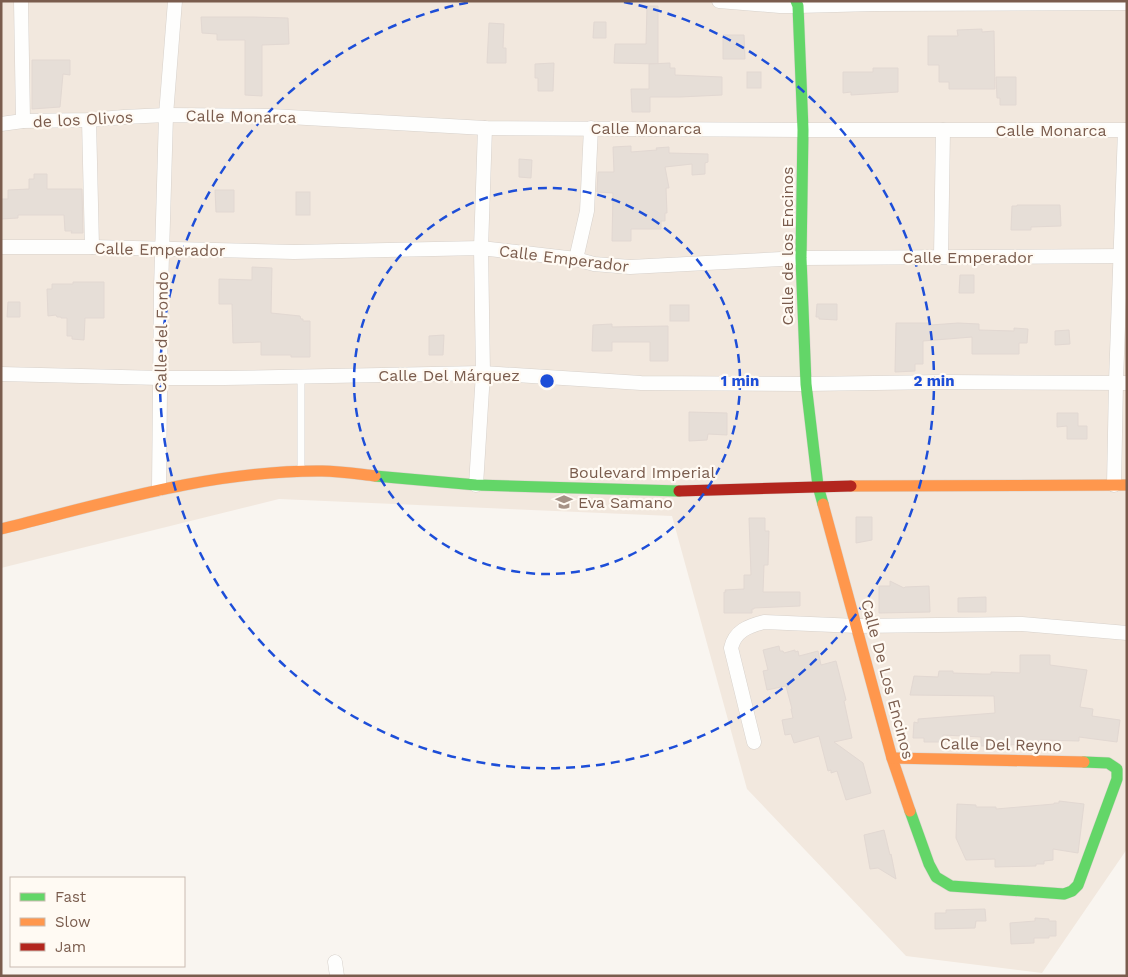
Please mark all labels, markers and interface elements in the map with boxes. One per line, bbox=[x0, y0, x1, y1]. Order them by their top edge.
street label: Calle Monarca bbox=[185, 106, 297, 127]
street label: de los Olivos bbox=[32, 107, 134, 132]
street label: Calle Monarca bbox=[591, 119, 701, 138]
street label: Calle Monarca bbox=[996, 121, 1106, 140]
street label: Calle de los Encinos bbox=[778, 167, 797, 325]
street label: Calle Emperador bbox=[94, 239, 226, 260]
street label: Calle Emperador bbox=[498, 241, 630, 276]
street label: Calle Emperador bbox=[903, 248, 1034, 267]
street label: Calle del Fondo bbox=[151, 271, 172, 393]
street label: Calle Del Márquez bbox=[378, 366, 520, 385]
centre of rings bbox=[538, 372, 556, 390]
text: 1 min bbox=[721, 372, 759, 390]
text: 2 min bbox=[913, 372, 955, 390]
street label: Boulevard Imperial bbox=[569, 463, 715, 482]
school or university icon: Eva Samano bbox=[554, 492, 574, 512]
place label: Eva Samano bbox=[578, 493, 673, 512]
street label: Calle De Los Encinos bbox=[857, 597, 918, 761]
street label: Calle Del Reyno bbox=[940, 734, 1062, 755]
legend bbox=[10, 877, 185, 967]
text: Fast bbox=[55, 888, 87, 906]
text: Slow bbox=[55, 913, 91, 931]
text: Jam bbox=[55, 938, 86, 956]

